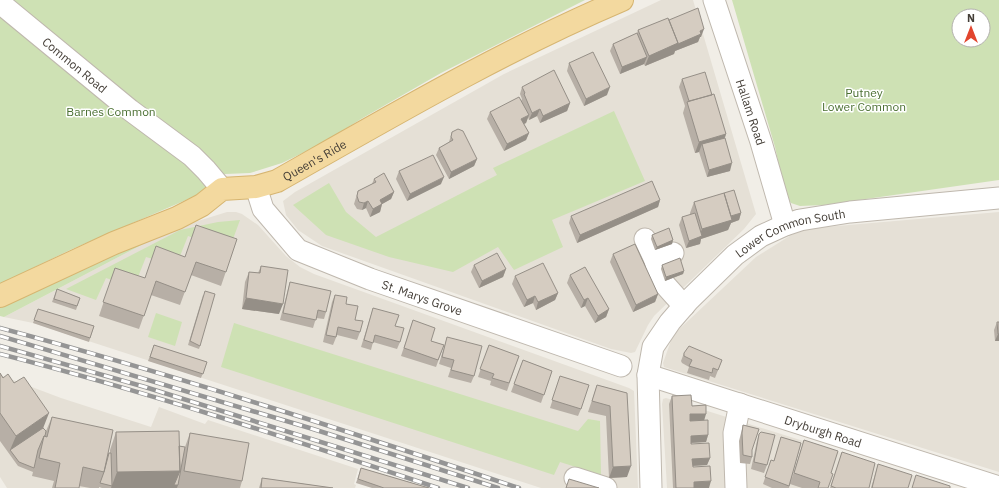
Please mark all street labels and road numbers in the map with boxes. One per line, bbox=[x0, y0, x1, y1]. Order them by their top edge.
street label: Common Road bbox=[40, 34, 110, 96]
street label: Hallam Road bbox=[733, 77, 769, 147]
street label: Queen's Ride bbox=[280, 136, 349, 184]
street label: Lower Common South bbox=[732, 205, 846, 260]
street label: St. Marys Grove bbox=[380, 276, 465, 318]
street label: Dryburgh Road bbox=[783, 412, 864, 450]

